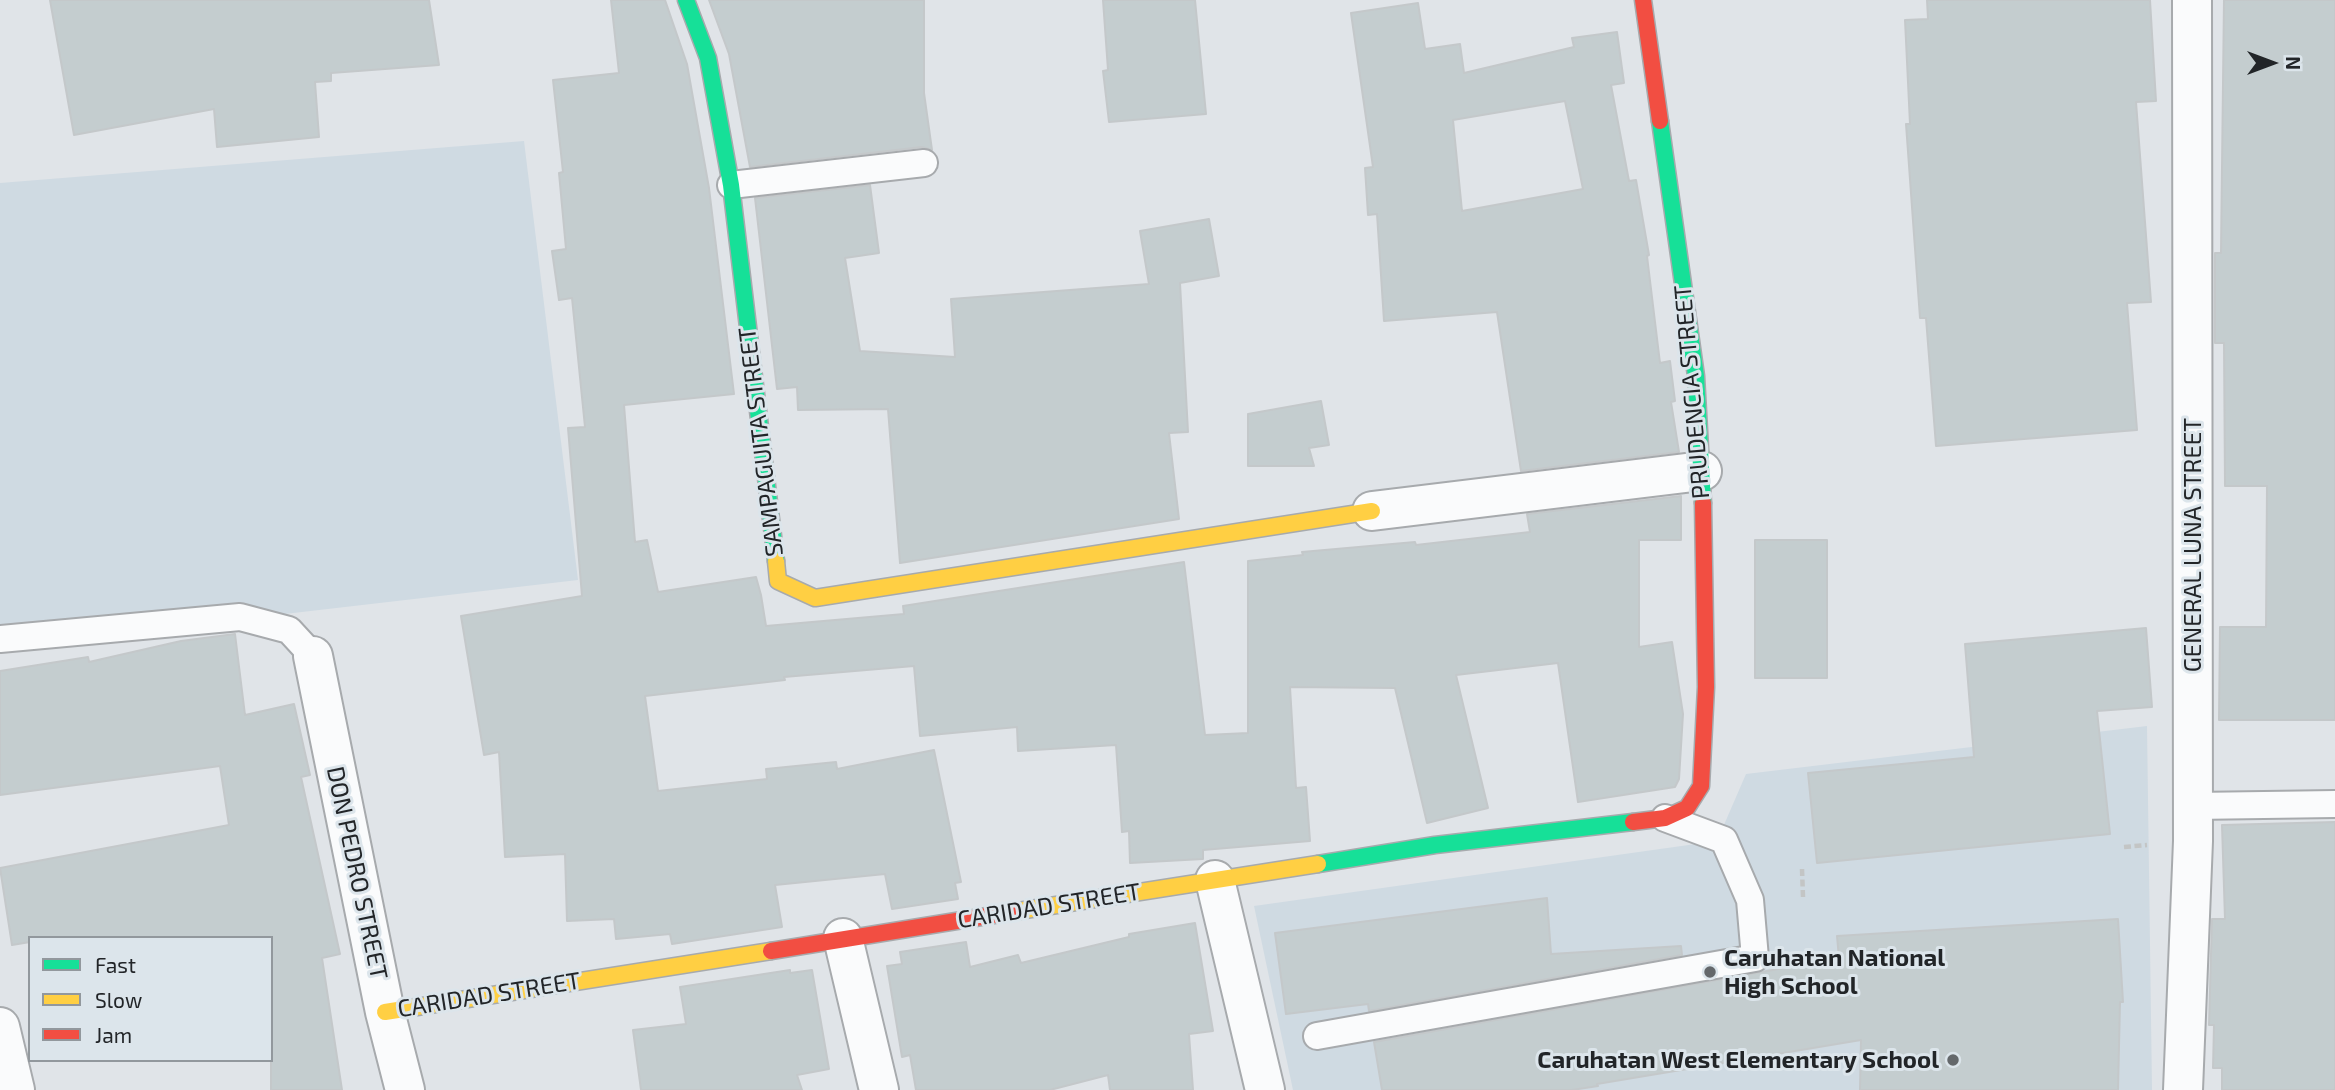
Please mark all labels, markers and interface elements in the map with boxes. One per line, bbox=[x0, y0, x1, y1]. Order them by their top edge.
north arrow bbox=[2237, 28, 2307, 98]
text: N bbox=[2282, 56, 2305, 70]
street label: PRUDENCIA STREET bbox=[1668, 284, 1716, 500]
street label: SAMPAGUITA STREET bbox=[733, 326, 789, 558]
street label: GENERAL LUNA STREET bbox=[2179, 418, 2207, 672]
street label: DON PEDRO STREET bbox=[320, 764, 394, 982]
street label: CARIDAD STREET bbox=[955, 877, 1143, 935]
legend bbox=[28, 936, 273, 1062]
place label: Caruhatan National High School bbox=[1724, 944, 1945, 1000]
text: Fast bbox=[95, 952, 136, 977]
marker: Caruhatan National High School bbox=[1702, 964, 1718, 980]
street label: CARIDAD STREET bbox=[395, 966, 583, 1024]
text: Slow bbox=[95, 987, 142, 1012]
text: Jam bbox=[95, 1022, 132, 1047]
place label: Caruhatan West Elementary School bbox=[1537, 1046, 1939, 1074]
marker: Caruhatan West Elementary School bbox=[1945, 1052, 1961, 1068]

